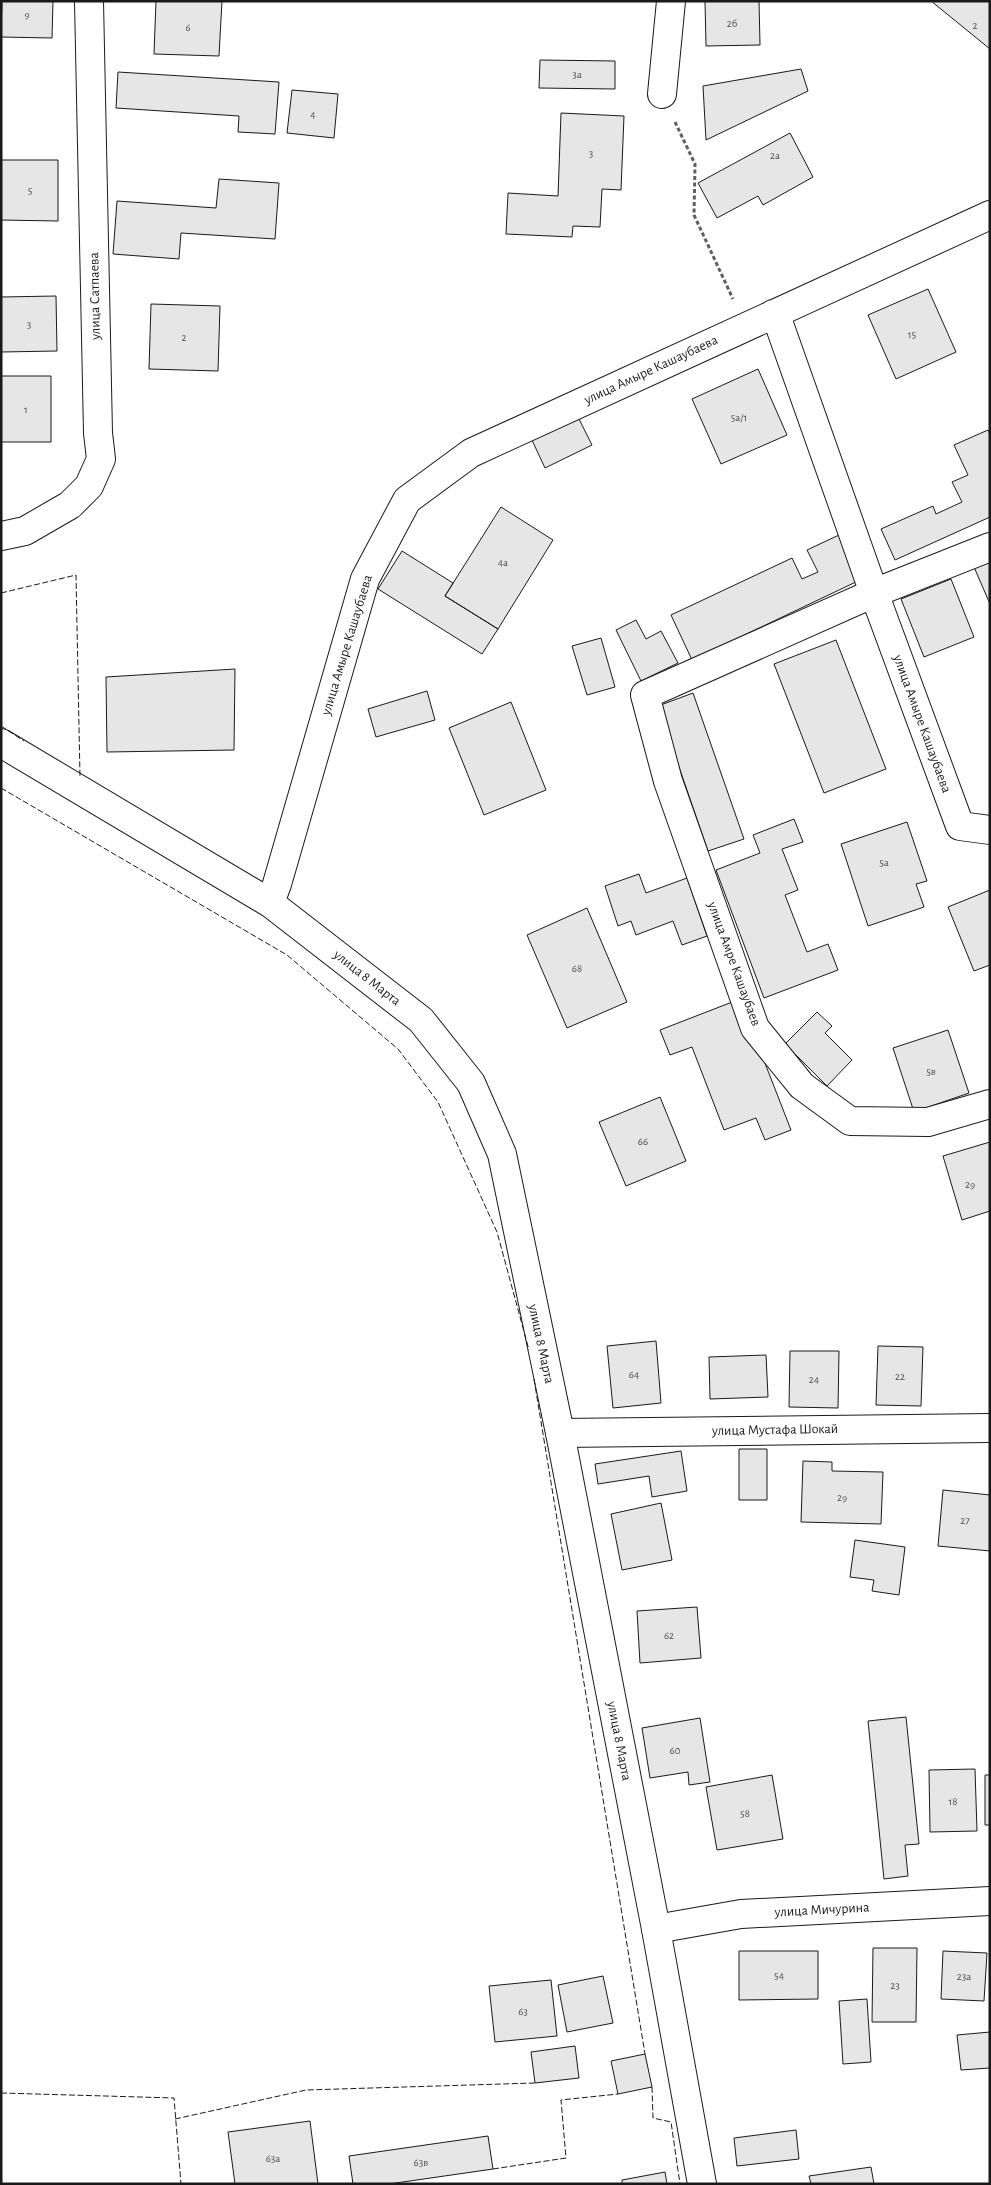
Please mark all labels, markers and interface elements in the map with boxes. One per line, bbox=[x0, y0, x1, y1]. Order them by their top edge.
house number: 9 bbox=[24, 9, 30, 20]
house number: 2б bbox=[727, 18, 738, 29]
house number: 2 bbox=[972, 20, 978, 31]
house number: 6 bbox=[185, 22, 191, 33]
house number: 3а bbox=[572, 69, 582, 80]
house number: 4 bbox=[310, 109, 316, 120]
house number: 3 bbox=[589, 148, 594, 159]
house number: 2а bbox=[770, 150, 780, 161]
house number: 5 bbox=[28, 185, 33, 196]
street label: улица Сатпаева bbox=[87, 251, 103, 341]
house number: 3 bbox=[27, 319, 32, 330]
house number: 15 bbox=[908, 329, 917, 340]
house number: 2 bbox=[181, 332, 187, 343]
street label: улица Амыре Кашаубаева bbox=[581, 333, 721, 408]
house number: 1 bbox=[24, 404, 28, 415]
house number: 5а/1 bbox=[731, 412, 747, 423]
house number: 4а bbox=[498, 557, 508, 568]
street label: улица Амыре Кашаубаева bbox=[319, 573, 375, 718]
street label: улица Амыре Кашаубаева bbox=[890, 652, 954, 795]
house number: 5а bbox=[879, 857, 889, 868]
street label: улица Амре Кашаубаев bbox=[705, 899, 763, 1028]
street label: улица 8 Марта bbox=[330, 947, 404, 1009]
house number: 68 bbox=[572, 963, 582, 974]
house number: 5в bbox=[926, 1066, 936, 1077]
house number: 66 bbox=[638, 1136, 648, 1147]
house number: 29 bbox=[965, 1179, 975, 1190]
street label: улица 8 Марта bbox=[526, 1302, 556, 1386]
house number: 64 bbox=[629, 1369, 639, 1380]
house number: 22 bbox=[895, 1371, 905, 1382]
house number: 24 bbox=[809, 1374, 819, 1385]
street label: улица Мустафа Шокай bbox=[711, 1422, 838, 1438]
house number: 29 bbox=[837, 1492, 847, 1503]
house number: 27 bbox=[960, 1515, 970, 1526]
house number: 62 bbox=[664, 1630, 674, 1641]
street label: улица 8 Марта bbox=[604, 1699, 634, 1783]
house number: 60 bbox=[670, 1745, 681, 1756]
house number: 18 bbox=[949, 1796, 958, 1807]
house number: 58 bbox=[740, 1808, 750, 1819]
street label: улица Мичурина bbox=[773, 1900, 870, 1920]
house number: 54 bbox=[774, 1970, 784, 1981]
house number: 23а bbox=[957, 1971, 971, 1982]
house number: 23 bbox=[890, 1980, 900, 1991]
house number: 63 bbox=[518, 2006, 528, 2017]
house number: 63а bbox=[266, 2153, 280, 2164]
house number: 63в bbox=[414, 2157, 428, 2168]

